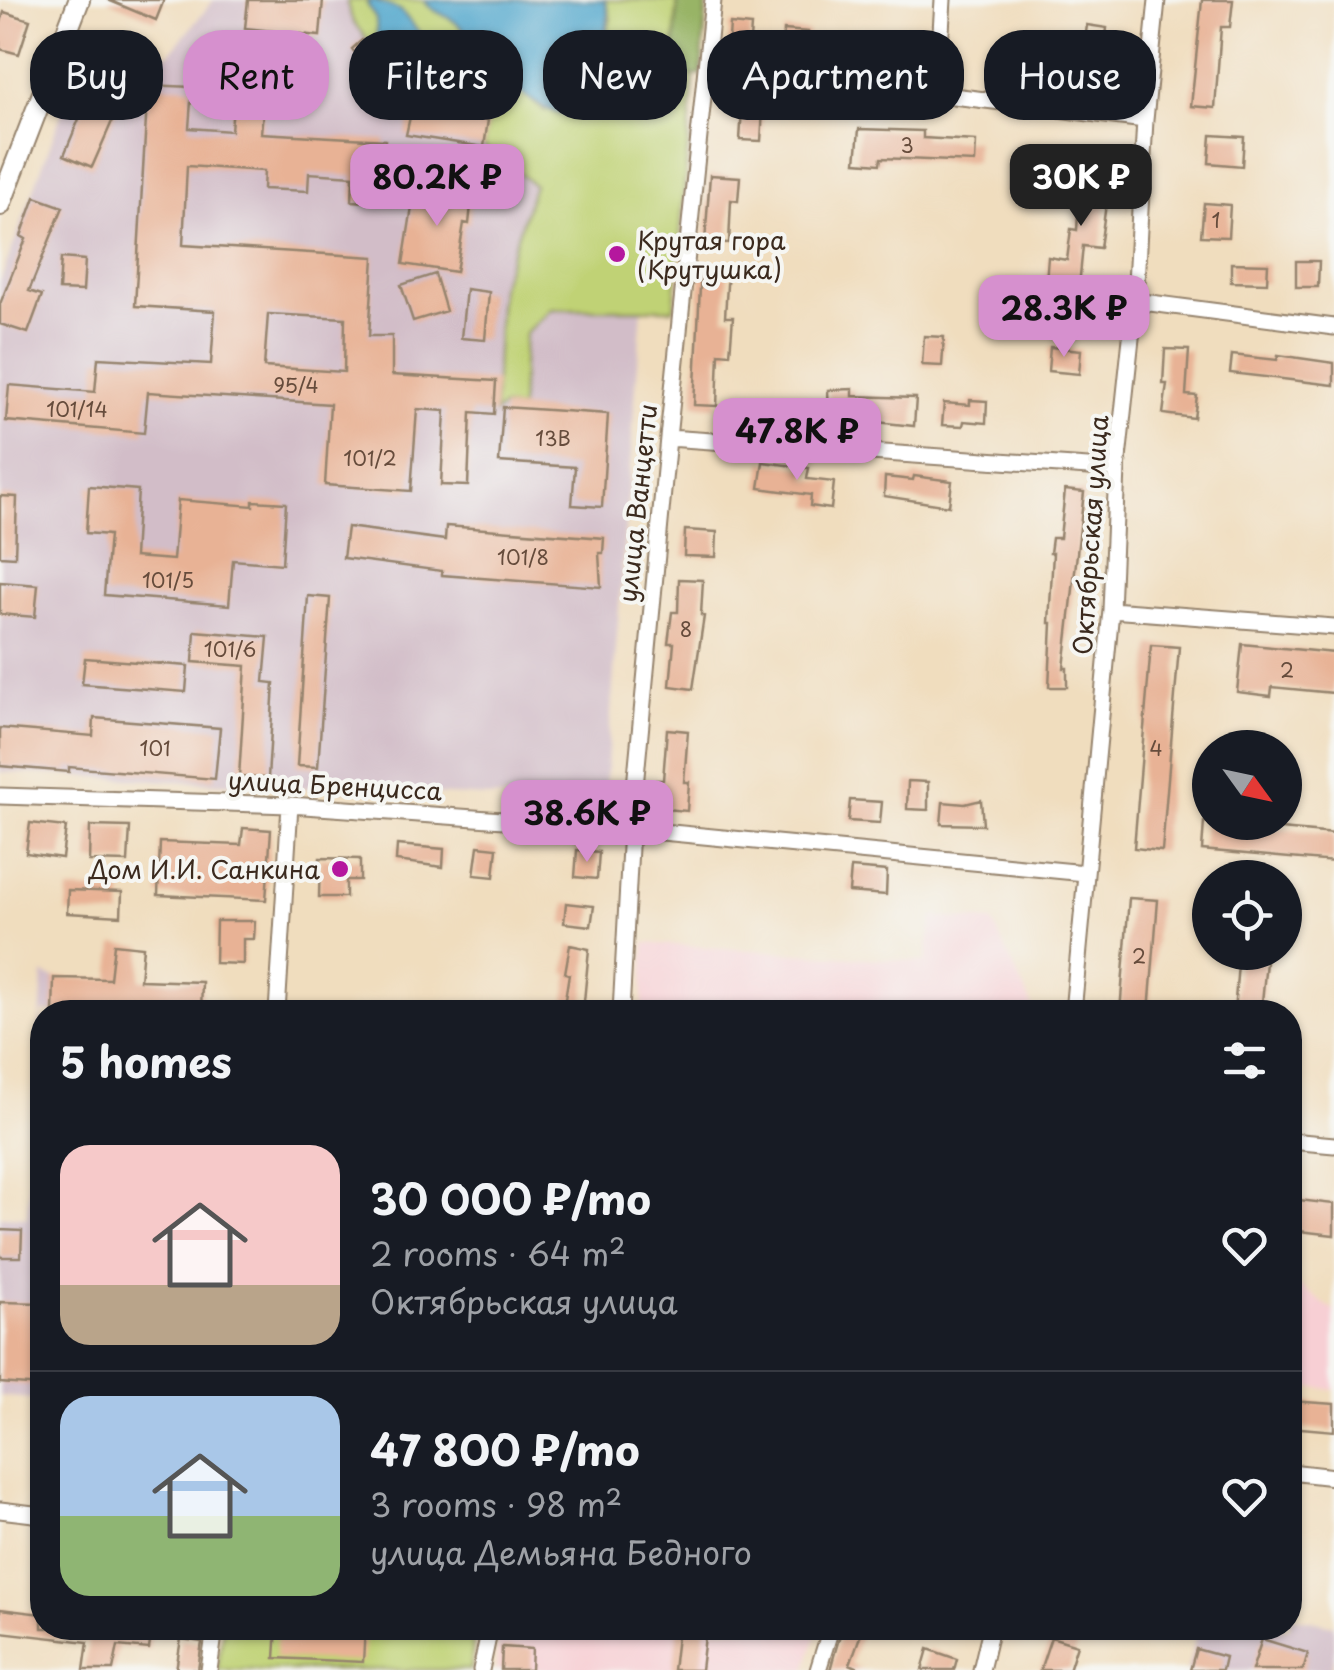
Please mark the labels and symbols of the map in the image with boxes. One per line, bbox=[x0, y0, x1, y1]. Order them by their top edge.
house number: 3 bbox=[900, 130, 914, 160]
pin: 80.2K ₽ bbox=[345, 144, 529, 229]
pin: 30K ₽ bbox=[1011, 144, 1151, 229]
house number: 1 bbox=[1212, 205, 1220, 235]
place label: Крутая гора (Крутушка) bbox=[637, 221, 786, 288]
marker: Крутая гора (Крутушка) bbox=[606, 243, 628, 265]
pin: 28.3K ₽ bbox=[972, 275, 1156, 360]
house number: 95/4 bbox=[273, 370, 319, 400]
house number: 101/14 bbox=[46, 394, 108, 424]
pin: 47.8K ₽ bbox=[705, 398, 889, 483]
street label: улица Ванцетти bbox=[608, 402, 666, 604]
street label: Октябрьская улица bbox=[1063, 414, 1117, 656]
house number: 13В bbox=[535, 423, 571, 453]
house number: 101/2 bbox=[343, 443, 397, 473]
house number: 101/8 bbox=[497, 542, 549, 572]
house number: 101/5 bbox=[142, 565, 194, 595]
house number: 8 bbox=[680, 614, 692, 644]
house number: 101/6 bbox=[204, 634, 256, 664]
house number: 2 bbox=[1280, 655, 1294, 685]
north arrow bbox=[1192, 730, 1302, 840]
house number: 101 bbox=[139, 733, 171, 763]
house number: 4 bbox=[1149, 733, 1163, 763]
street label: улица Бренцисса bbox=[227, 760, 443, 810]
pin: 38.6K ₽ bbox=[495, 780, 679, 865]
place label: Дом И.И. Санкина bbox=[88, 850, 320, 888]
marker: Дом И.И. Санкина bbox=[329, 858, 351, 880]
house number: 2 bbox=[1132, 941, 1146, 971]

